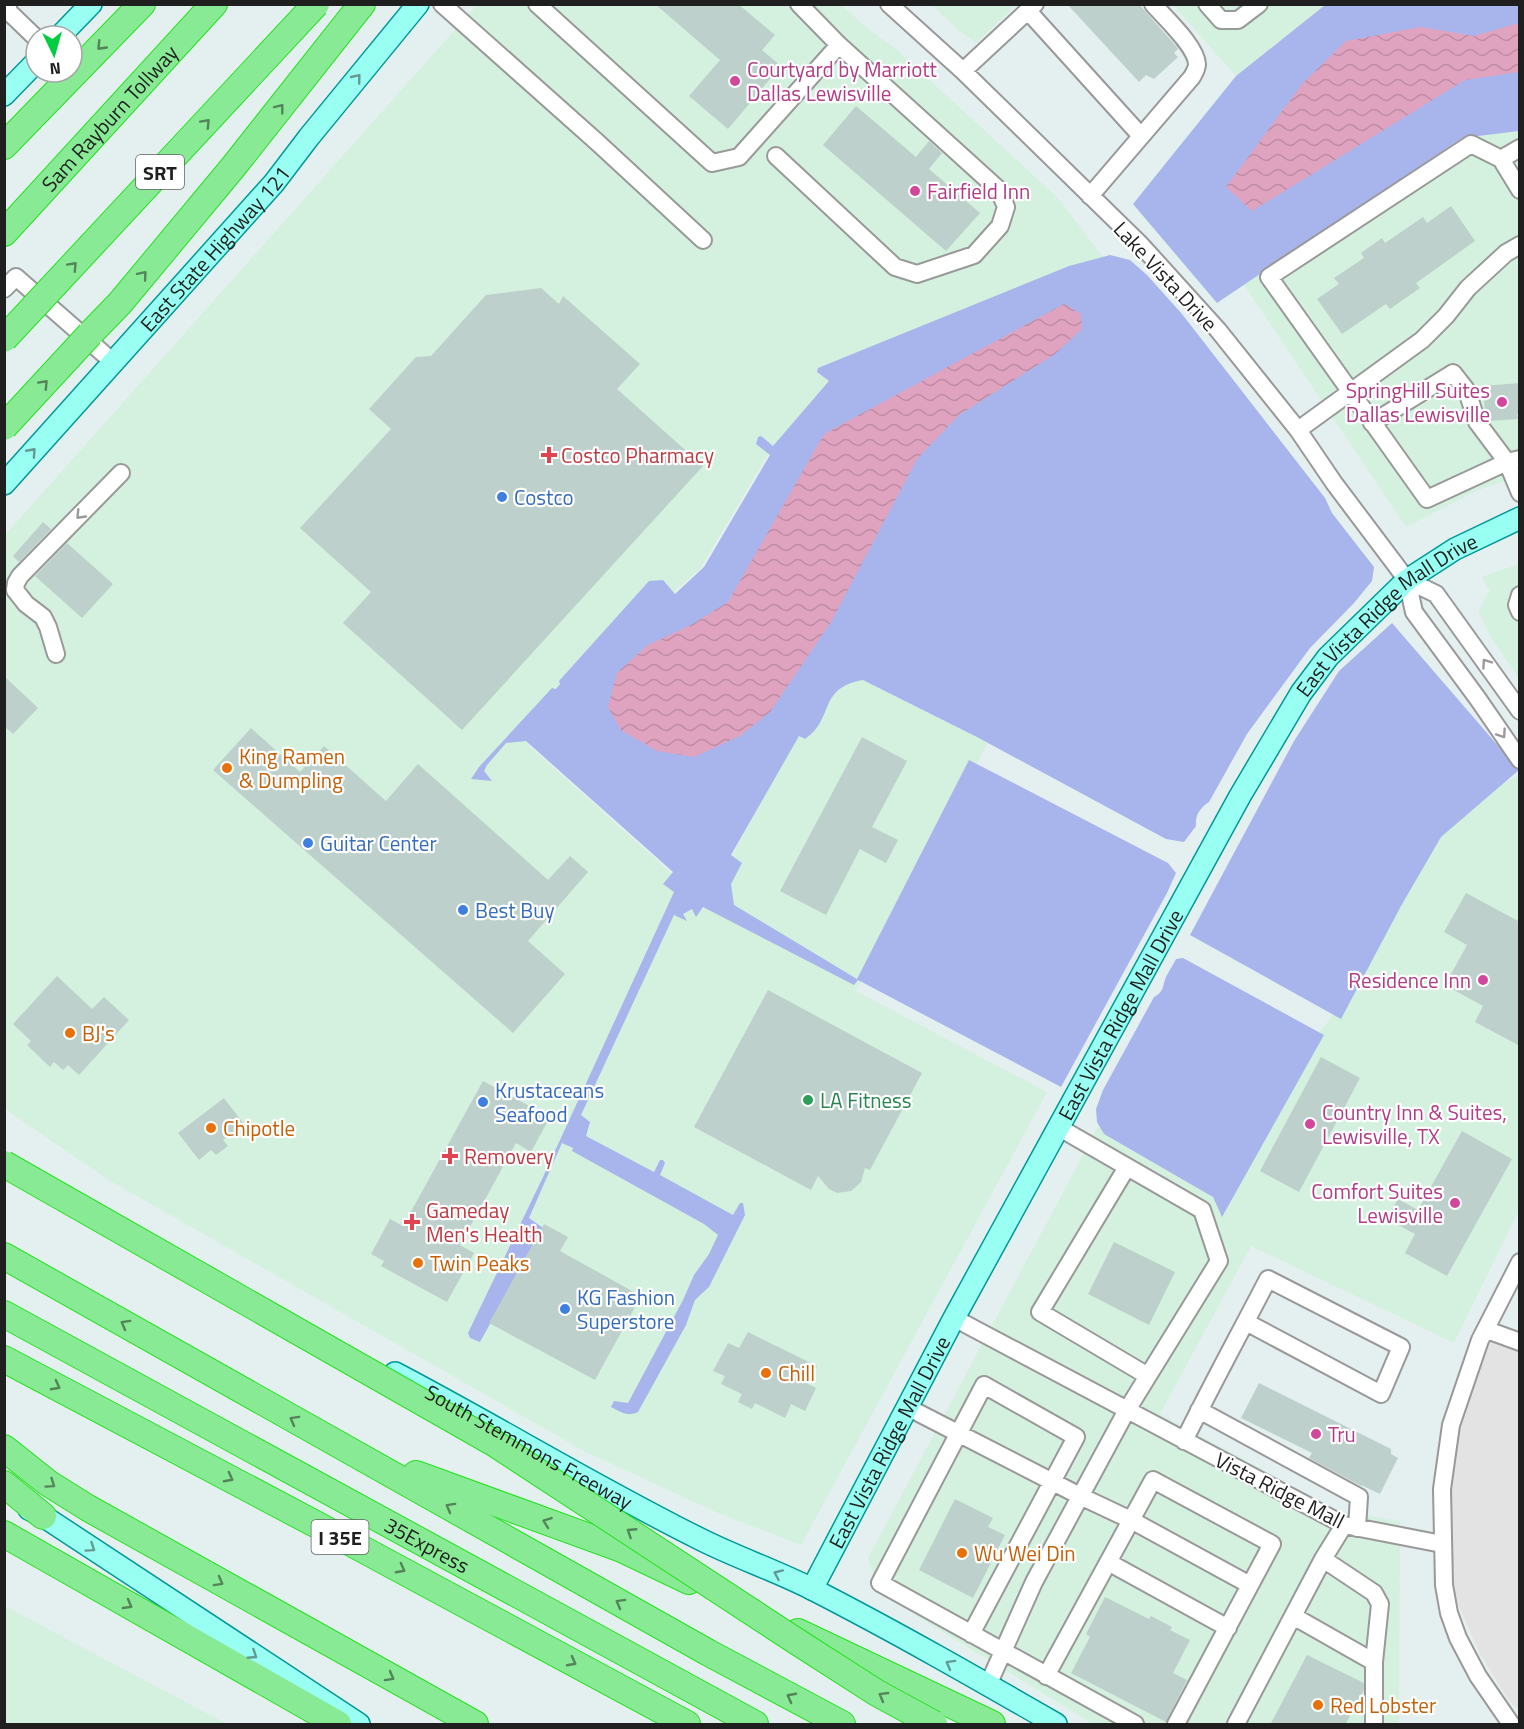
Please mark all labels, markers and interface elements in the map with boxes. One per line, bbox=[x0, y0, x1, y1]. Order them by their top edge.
north arrow bbox=[24, 24, 84, 84]
street label: Sam Rayburn Tollway bbox=[34, 37, 185, 199]
one-way arrow bbox=[98, 39, 109, 50]
place label: Courtyard by Marriott Dallas Lewisville bbox=[747, 53, 938, 109]
text: N bbox=[49, 57, 62, 81]
one-way arrow bbox=[350, 74, 361, 85]
marker: Courtyard by Marriott Dallas Lewisville bbox=[728, 74, 742, 88]
one-way arrow bbox=[273, 104, 284, 115]
one-way arrow bbox=[199, 119, 210, 130]
road number: SRT bbox=[136, 155, 184, 189]
street label: East State Highway 121 bbox=[132, 159, 298, 339]
place label: Fairfield Inn bbox=[927, 175, 1030, 207]
marker: Fairfield Inn bbox=[908, 184, 922, 198]
street label: Lake Vista Drive bbox=[1106, 214, 1226, 338]
one-way arrow bbox=[66, 262, 77, 272]
one-way arrow bbox=[136, 271, 147, 282]
place label: SpringHill Suites Dallas Lewisville bbox=[1346, 374, 1490, 430]
one-way arrow bbox=[37, 380, 48, 390]
marker: SpringHill Suites Dallas Lewisville bbox=[1495, 395, 1509, 409]
place label: Costco Pharmacy bbox=[561, 439, 714, 471]
one-way arrow bbox=[25, 448, 36, 459]
marker: Costco Pharmacy bbox=[542, 448, 556, 462]
place label: Costco bbox=[514, 481, 574, 513]
marker: Costco bbox=[495, 490, 509, 504]
one-way arrow bbox=[76, 507, 87, 518]
street label: East Vista Ridge Mall Drive bbox=[1288, 525, 1482, 703]
one-way arrow bbox=[1482, 659, 1493, 670]
one-way arrow bbox=[1495, 728, 1506, 739]
place label: King Ramen & Dumpling bbox=[239, 740, 345, 796]
marker: King Ramen & Dumpling bbox=[220, 761, 234, 775]
place label: Guitar Center bbox=[320, 827, 437, 859]
marker: Guitar Center bbox=[301, 836, 315, 850]
place label: Best Buy bbox=[475, 894, 555, 926]
marker: Best Buy bbox=[456, 903, 470, 917]
street label: East Vista Ridge Mall Drive bbox=[1049, 903, 1191, 1126]
place label: Residence Inn bbox=[1348, 964, 1471, 996]
marker: Residence Inn bbox=[1476, 973, 1490, 987]
place label: BJ's bbox=[82, 1017, 115, 1049]
marker: BJ's bbox=[63, 1026, 77, 1040]
place label: Krustaceans Seafood bbox=[495, 1074, 604, 1130]
place label: LA Fitness bbox=[820, 1084, 912, 1116]
marker: LA Fitness bbox=[801, 1093, 815, 1107]
marker: Krustaceans Seafood bbox=[476, 1095, 490, 1109]
place label: Country Inn & Suites, Lewisville, TX bbox=[1322, 1096, 1507, 1152]
place label: Chipotle bbox=[223, 1112, 295, 1144]
marker: Country Inn & Suites, Lewisville, TX bbox=[1303, 1117, 1317, 1131]
marker: Chipotle bbox=[204, 1121, 218, 1135]
place label: Removery bbox=[464, 1140, 554, 1172]
marker: Removery bbox=[441, 1147, 459, 1165]
place label: Comfort Suites Lewisville bbox=[1311, 1175, 1443, 1231]
place label: Gameday Men's Health bbox=[426, 1194, 543, 1250]
marker: Comfort Suites Lewisville bbox=[1448, 1196, 1462, 1210]
marker: Gameday Men's Health bbox=[403, 1213, 421, 1231]
place label: Twin Peaks bbox=[430, 1247, 529, 1279]
marker: Twin Peaks bbox=[411, 1256, 425, 1270]
place label: KG Fashion Superstore bbox=[577, 1281, 675, 1337]
marker: KG Fashion Superstore bbox=[558, 1302, 572, 1316]
one-way arrow bbox=[120, 1320, 131, 1331]
street label: East Vista Ridge Mall Drive bbox=[820, 1330, 958, 1554]
place label: Chill bbox=[778, 1357, 815, 1389]
marker: Chill bbox=[759, 1366, 773, 1380]
street label: South Stemmons Freeway bbox=[419, 1376, 639, 1517]
one-way arrow bbox=[50, 1379, 61, 1391]
one-way arrow bbox=[290, 1416, 301, 1427]
place label: Tru bbox=[1328, 1418, 1356, 1450]
marker: Tru bbox=[1309, 1427, 1323, 1441]
street label: Vista Ridge Mall bbox=[1210, 1444, 1350, 1536]
one-way arrow bbox=[222, 1471, 233, 1482]
one-way arrow bbox=[44, 1477, 55, 1488]
one-way arrow bbox=[446, 1503, 456, 1515]
street label: 35Express bbox=[379, 1509, 476, 1581]
one-way arrow bbox=[542, 1516, 553, 1529]
road number: I 35E bbox=[312, 1520, 368, 1554]
one-way arrow bbox=[627, 1528, 638, 1539]
place label: Wu Wei Din bbox=[974, 1537, 1076, 1569]
one-way arrow bbox=[84, 1541, 95, 1552]
marker: Wu Wei Din bbox=[955, 1546, 969, 1560]
one-way arrow bbox=[394, 1562, 405, 1573]
one-way arrow bbox=[773, 1569, 784, 1581]
one-way arrow bbox=[213, 1574, 224, 1586]
one-way arrow bbox=[122, 1598, 132, 1610]
one-way arrow bbox=[616, 1599, 626, 1610]
one-way arrow bbox=[247, 1648, 258, 1659]
one-way arrow bbox=[566, 1655, 576, 1666]
one-way arrow bbox=[946, 1660, 957, 1671]
one-way arrow bbox=[383, 1670, 394, 1681]
place label: Red Lobster bbox=[1330, 1689, 1436, 1721]
one-way arrow bbox=[879, 1691, 889, 1703]
one-way arrow bbox=[786, 1693, 797, 1704]
marker: Red Lobster bbox=[1311, 1698, 1325, 1712]

